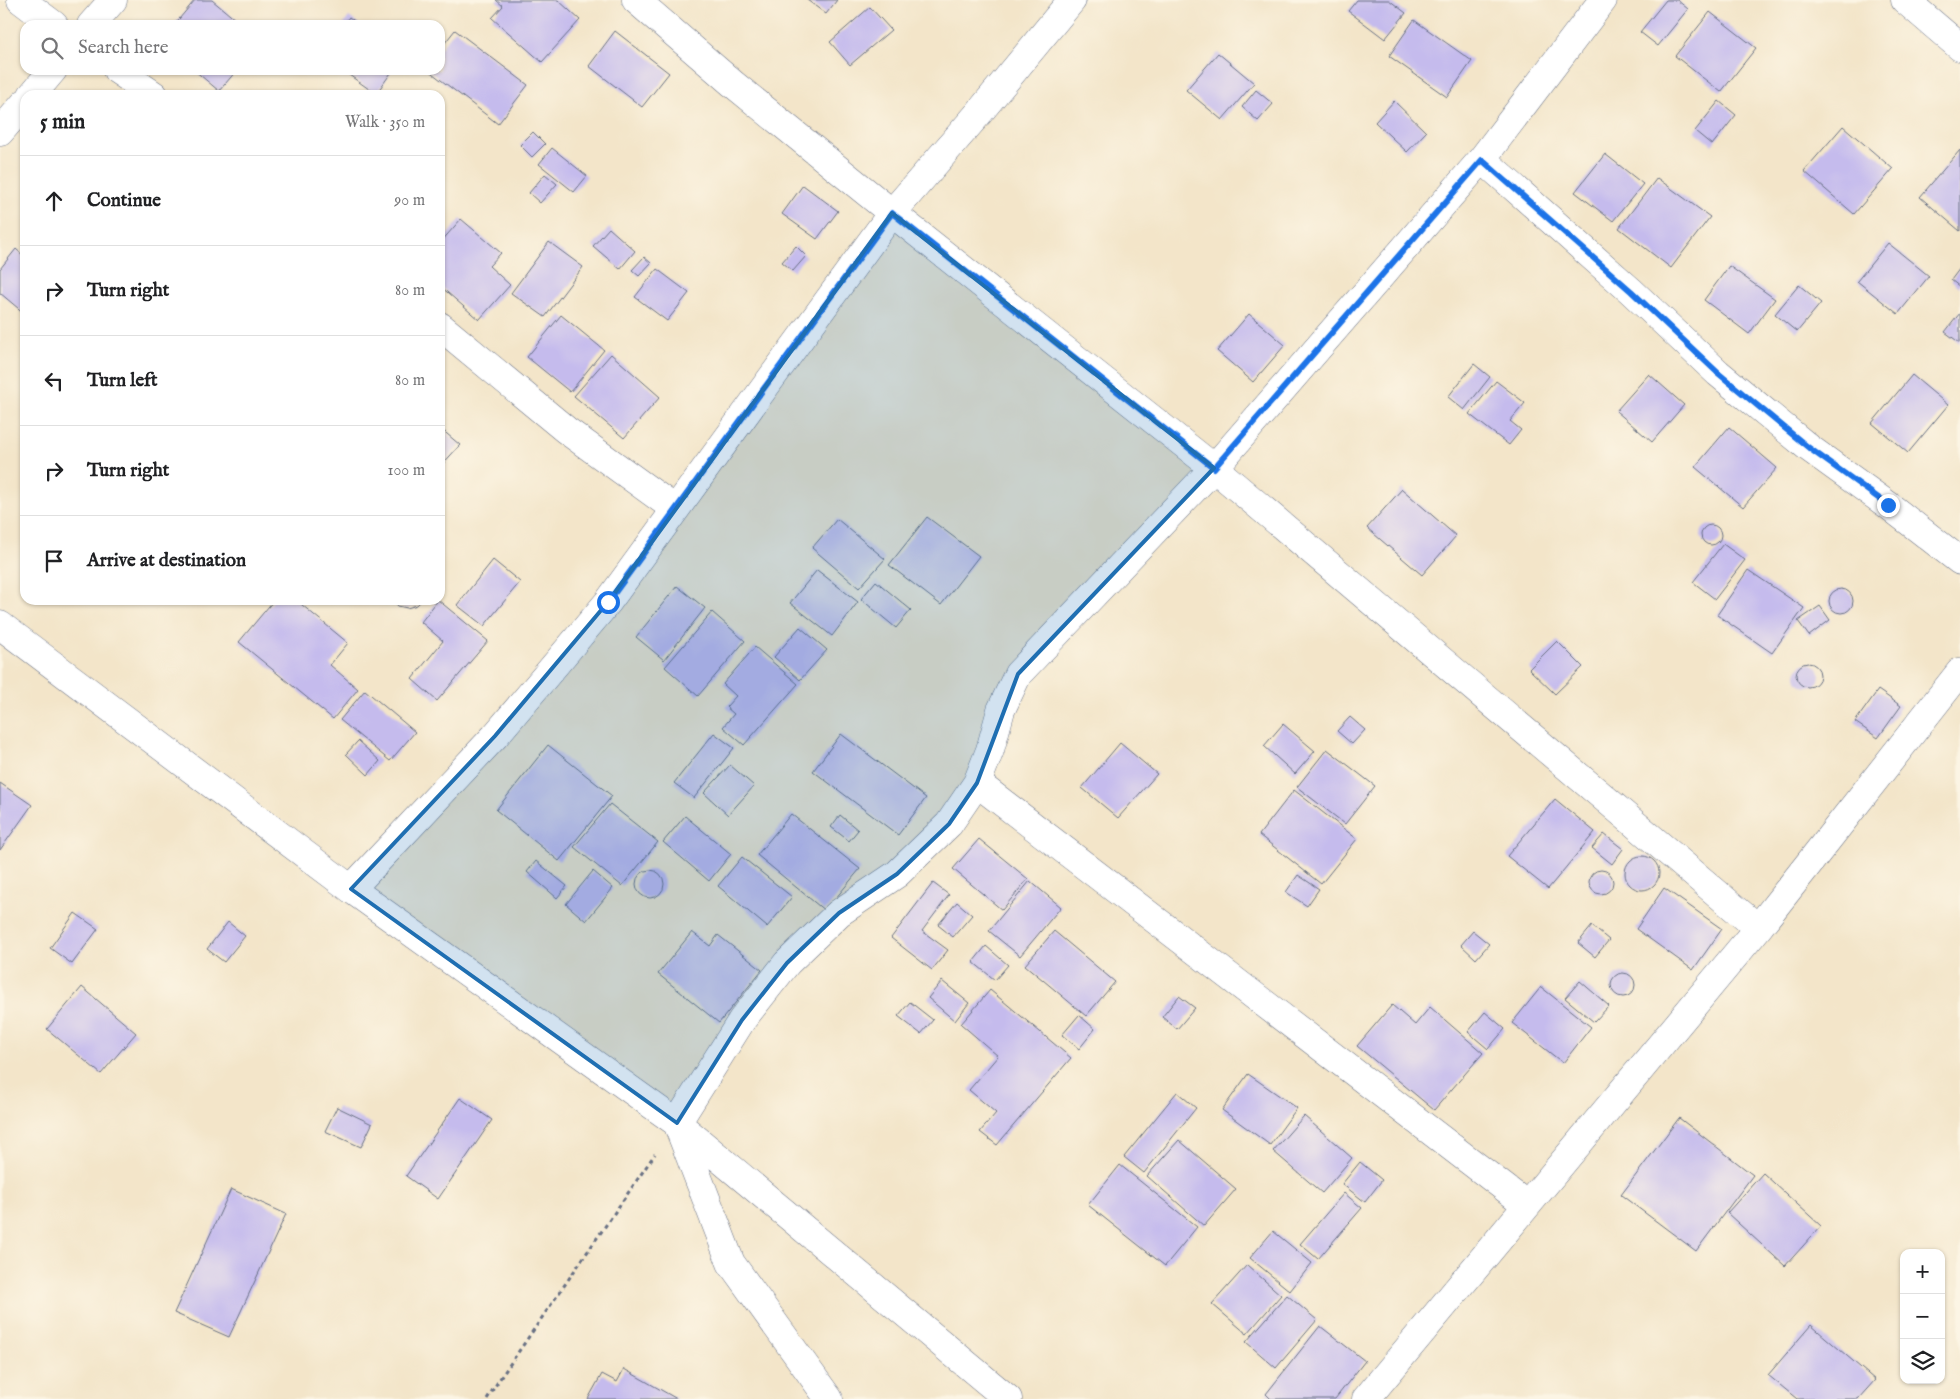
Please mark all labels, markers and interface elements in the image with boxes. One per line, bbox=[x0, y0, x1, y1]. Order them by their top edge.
search box bbox=[20, 20, 445, 75]
icon: search bbox=[38, 34, 66, 62]
text: Search here bbox=[78, 36, 169, 60]
text: 5 min bbox=[40, 109, 85, 136]
text: Walk · 350 m bbox=[345, 113, 425, 133]
icon: ahead bbox=[40, 187, 68, 215]
text: Continue bbox=[87, 189, 161, 213]
text: 90 m bbox=[394, 191, 425, 211]
icon: right bbox=[40, 277, 68, 305]
text: Turn right bbox=[87, 279, 169, 303]
text: 80 m bbox=[395, 281, 425, 301]
icon: left bbox=[40, 367, 68, 395]
text: Turn left bbox=[87, 369, 158, 393]
text: 80 m bbox=[395, 371, 425, 391]
icon: right bbox=[40, 457, 68, 485]
text: Turn right bbox=[87, 459, 169, 483]
text: 100 m bbox=[388, 461, 425, 481]
route end bbox=[1877, 494, 1900, 517]
icon: arrive bbox=[40, 547, 68, 575]
text: Arrive at destination bbox=[87, 549, 246, 573]
route start bbox=[597, 591, 620, 614]
map controls bbox=[1900, 1249, 1945, 1384]
button: + bbox=[1900, 1249, 1945, 1294]
button: − bbox=[1900, 1294, 1945, 1339]
button: layers bbox=[1900, 1339, 1945, 1384]

